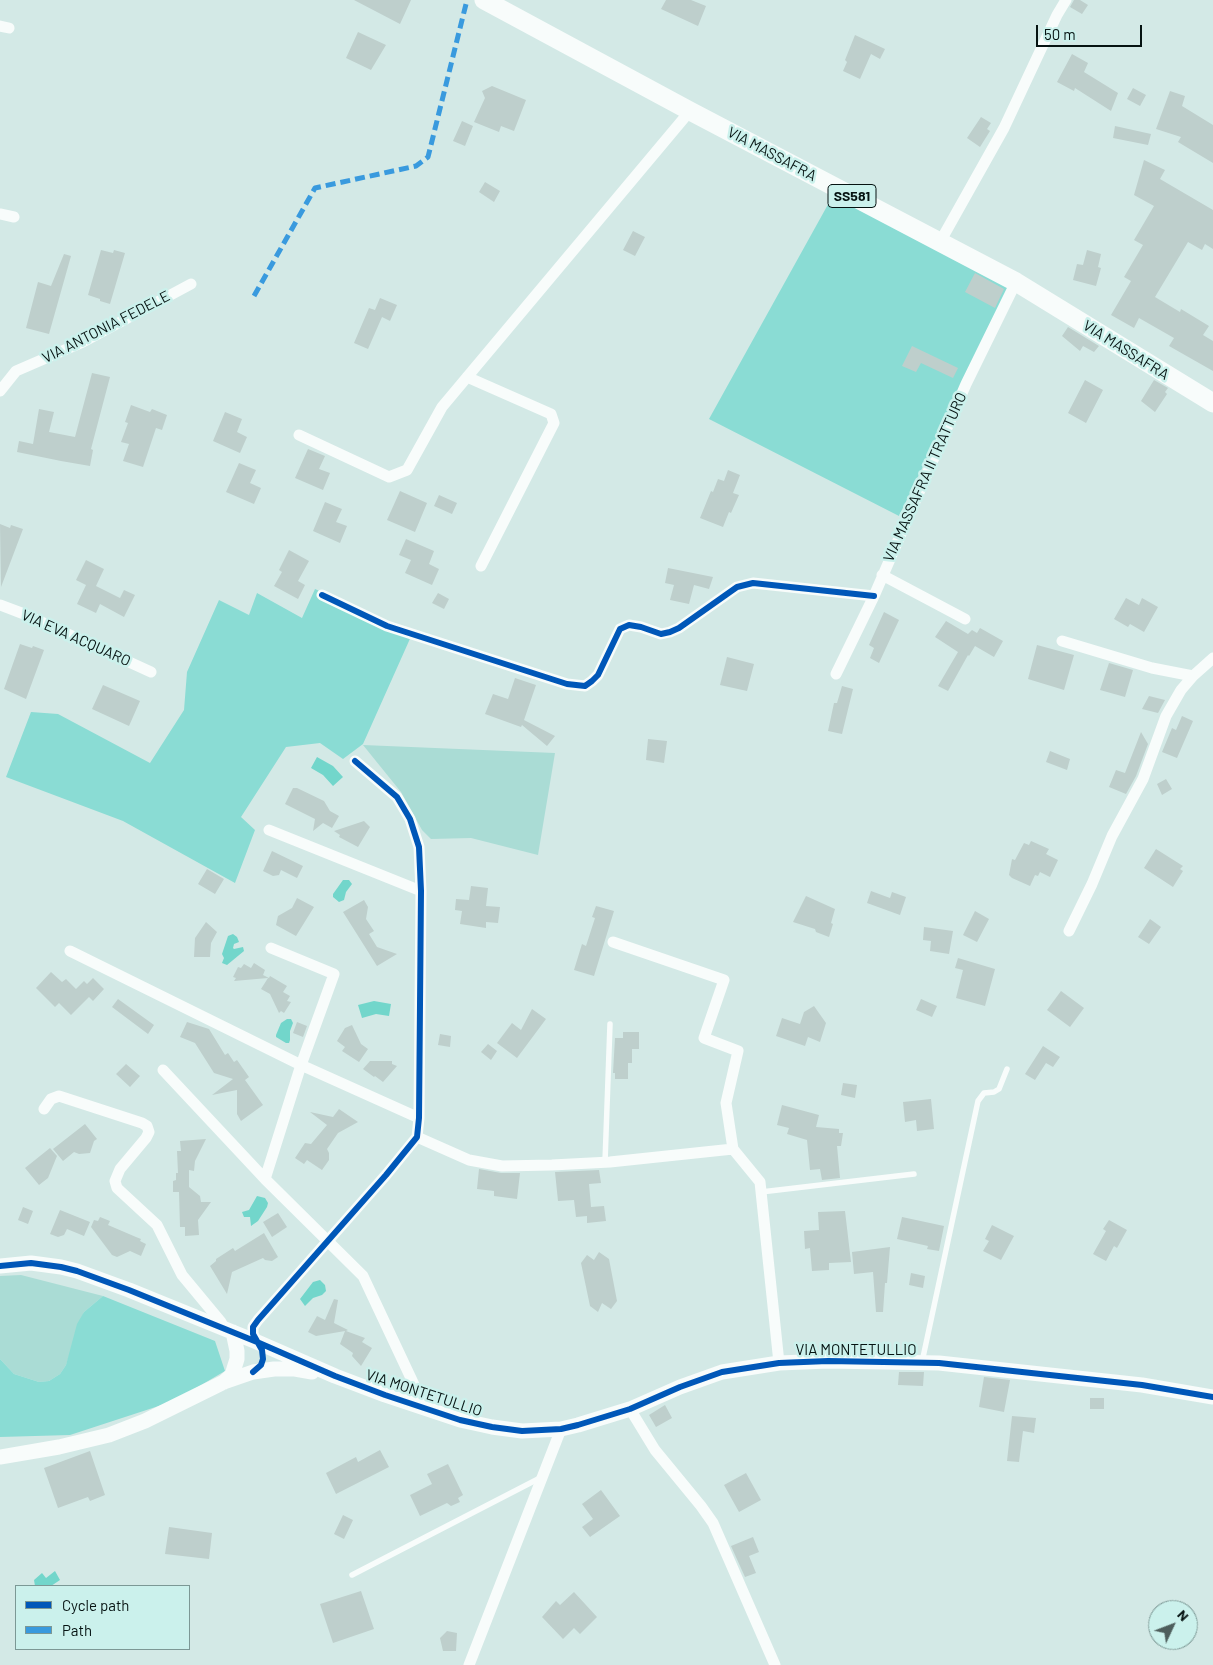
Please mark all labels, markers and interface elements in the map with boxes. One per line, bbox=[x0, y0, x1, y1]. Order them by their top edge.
scale bar bbox=[1038, 15, 1144, 47]
text: 50 m bbox=[1044, 25, 1076, 43]
street label: VIA MASSAFRA bbox=[724, 123, 820, 185]
road number: SS581 bbox=[828, 185, 876, 208]
street label: VIA ANTONIA FEDELE bbox=[39, 287, 173, 367]
street label: VIA MASSAFRA bbox=[1080, 316, 1172, 384]
street label: VIA MASSAFRA II TRATTURO bbox=[879, 389, 971, 565]
street label: VIA EVA ACQUARO bbox=[19, 606, 133, 670]
street label: VIA MONTETULLIO bbox=[795, 1341, 917, 1359]
street label: VIA MONTETULLIO bbox=[364, 1366, 484, 1420]
legend bbox=[15, 1585, 190, 1650]
text: Cycle path bbox=[62, 1596, 129, 1614]
north arrow bbox=[1148, 1600, 1198, 1650]
text: N bbox=[1174, 1606, 1193, 1624]
text: Path bbox=[62, 1621, 92, 1639]

